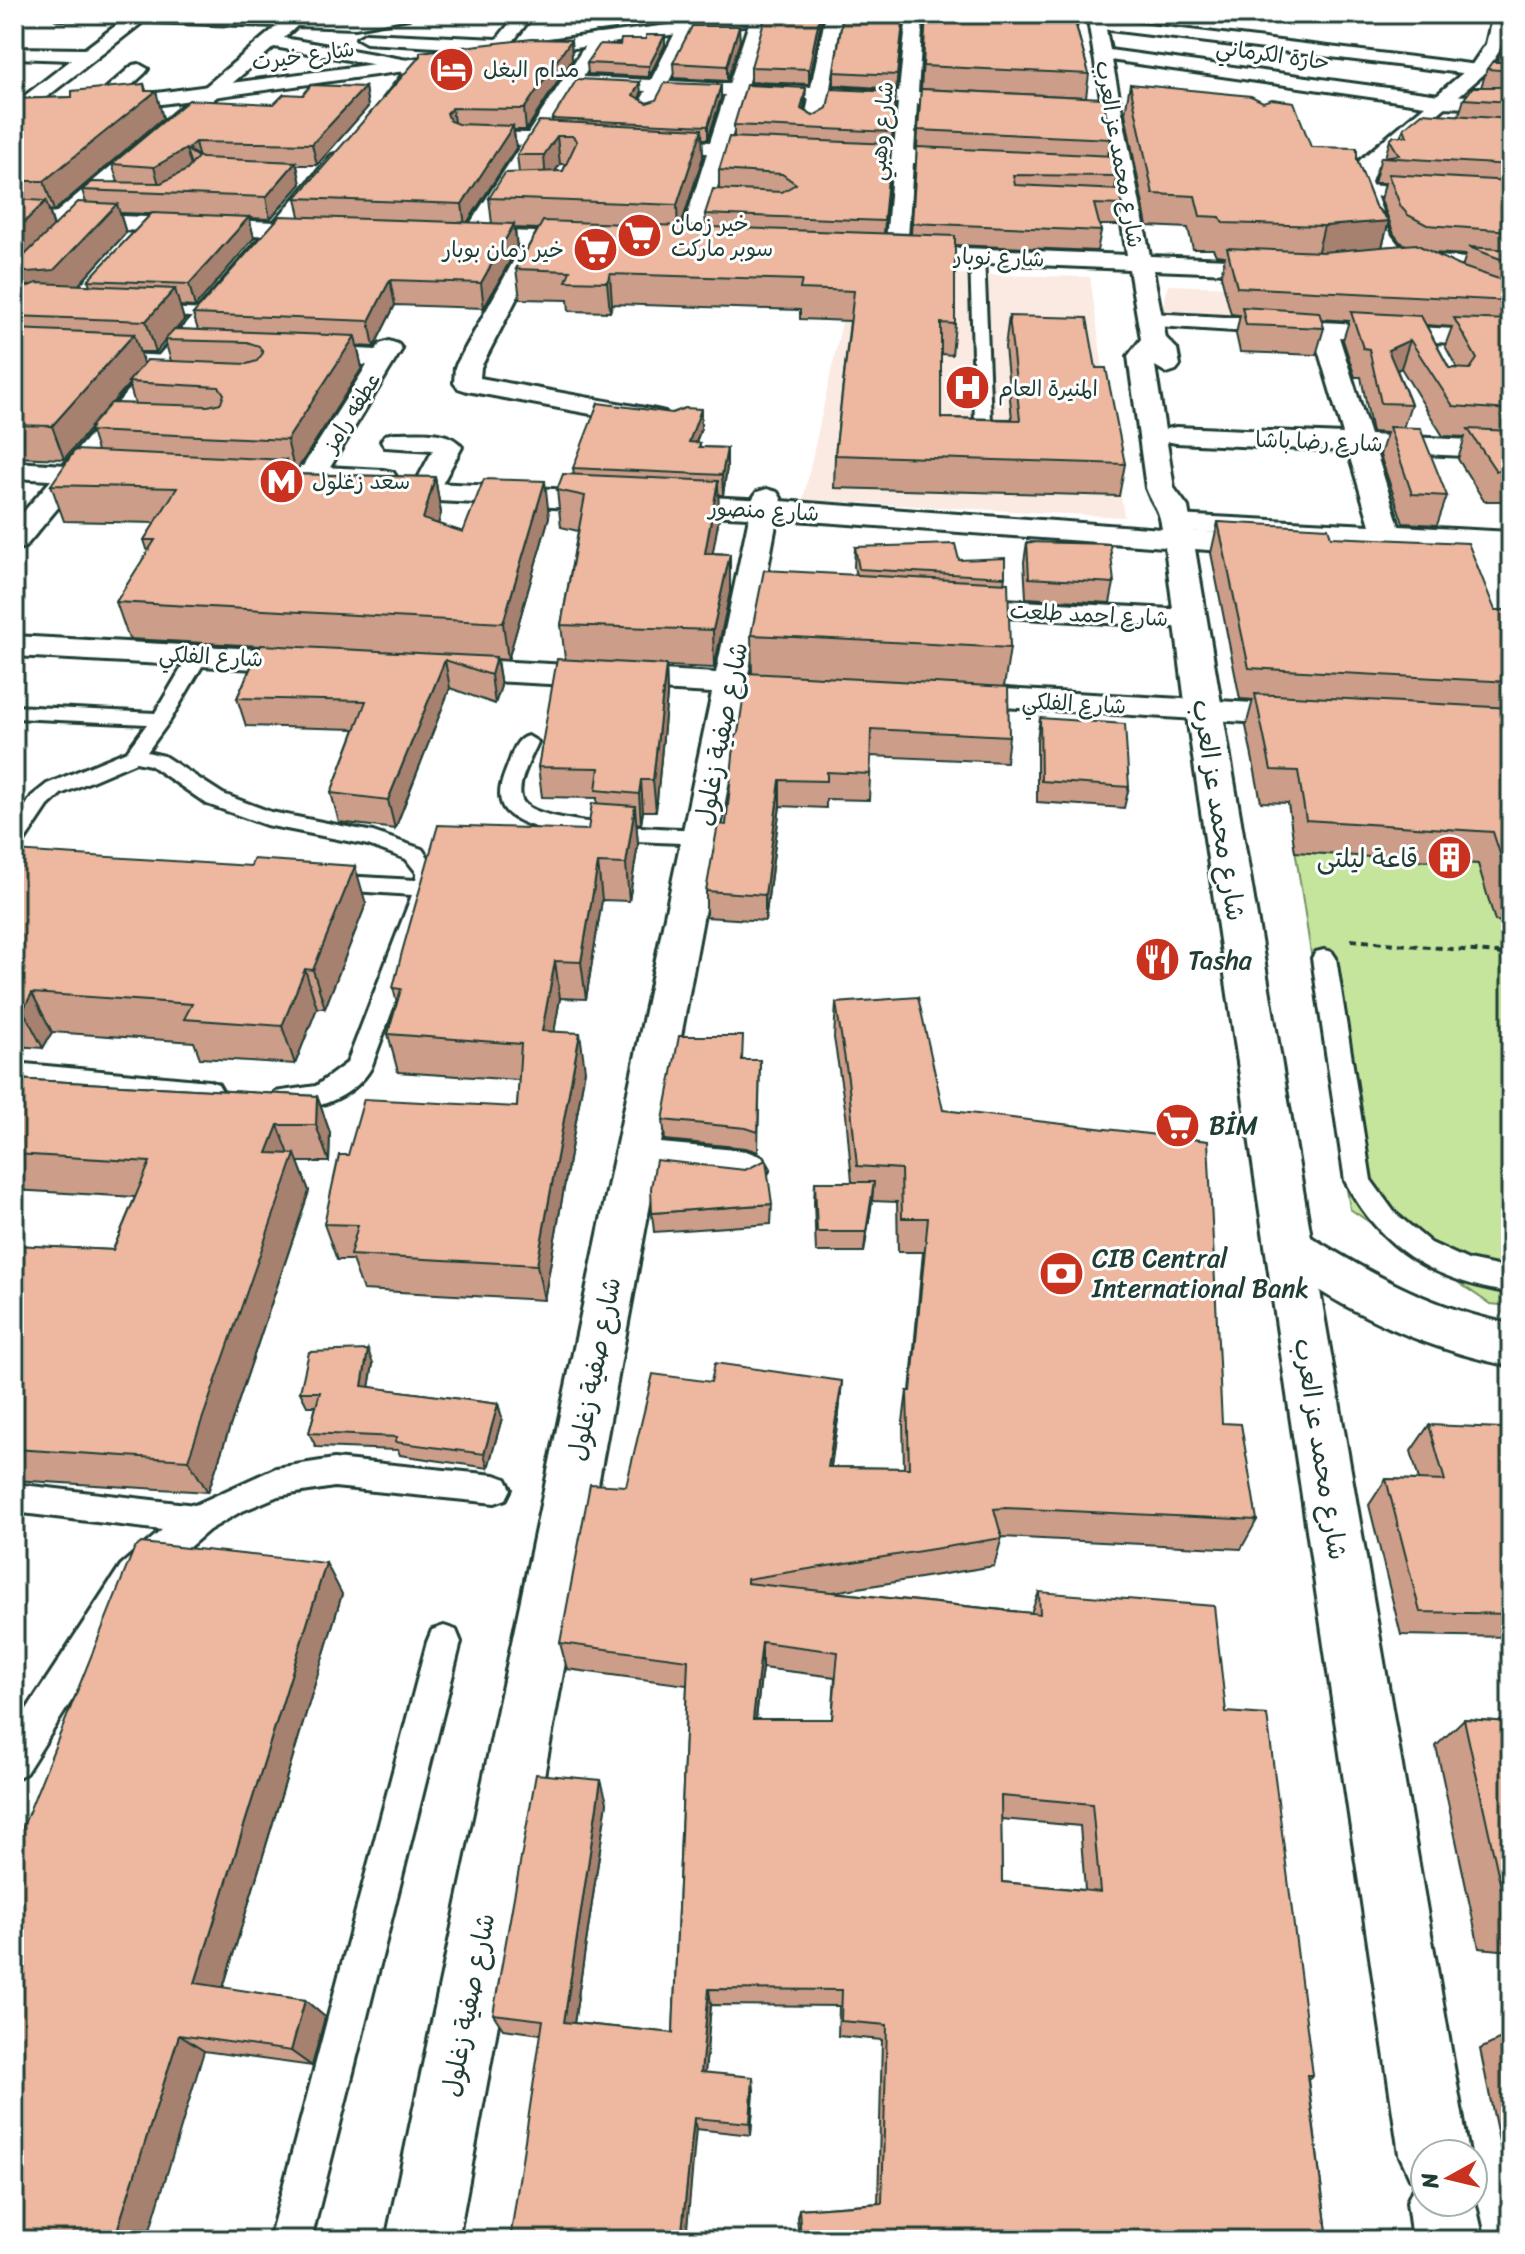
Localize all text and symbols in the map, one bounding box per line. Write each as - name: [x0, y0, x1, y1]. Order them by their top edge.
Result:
- street label: حارة الكرماني: [1214, 27, 1332, 82]
- street label: شارع خيرت: [249, 29, 357, 82]
- hotel icon: مدام البغل: [428, 45, 476, 93]
- place label: مدام البغل: [483, 50, 579, 89]
- street label: شارع محمد عز العرب: [1084, 57, 1155, 251]
- street label: شارع وهبي: [858, 80, 905, 182]
- place label: خير زمان سوبر ماركت: [671, 204, 773, 268]
- supermarket icon: خير زمان سوبر ماركت: [616, 212, 664, 260]
- supermarket icon: خير زمان بوبار: [571, 225, 619, 273]
- place label: خير زمان بوبار: [441, 230, 564, 269]
- street label: شارع نوبار: [952, 236, 1045, 279]
- street label: عطفه رامز: [310, 364, 392, 462]
- hospital icon: المنيرة العام: [943, 364, 991, 412]
- place label: المنيرة العام: [998, 369, 1098, 408]
- street label: شارع رضا باشا: [1255, 420, 1383, 463]
- metro station icon: سعد زغلول: [257, 457, 305, 505]
- place label: سعد زغلول: [312, 462, 410, 501]
- street label: شارع منصور: [706, 488, 820, 533]
- street label: شارع احمد طلعت: [1009, 591, 1169, 638]
- street label: شارع الفلكي: [158, 634, 264, 679]
- street label: شارع صفية زغلول: [681, 638, 761, 830]
- street label: شارع الفلكي: [1021, 681, 1127, 726]
- street label: شارع محمد عز العرب: [1179, 696, 1259, 924]
- building icon: قاعة ليلتى: [1425, 834, 1473, 882]
- place label: قاعة ليلتى: [1316, 835, 1418, 881]
- restaurant icon: Tasha: [1133, 936, 1181, 984]
- place label: Tasha: [1188, 937, 1253, 983]
- supermarket icon: BİM: [1154, 1101, 1202, 1149]
- place label: BİM: [1209, 1102, 1258, 1148]
- place label: CIB Central International Bank: [1091, 1235, 1309, 1311]
- bank icon: CIB Central International Bank: [1037, 1249, 1085, 1297]
- street label: شارع صفية زغلول: [554, 1273, 634, 1465]
- street label: شارع محمد عز العرب: [1281, 1335, 1361, 1563]
- street label: شارع صفية زغلول: [428, 1909, 508, 2101]
- north arrow: [1409, 2138, 1489, 2218]
- text: N: [1409, 2170, 1450, 2192]

